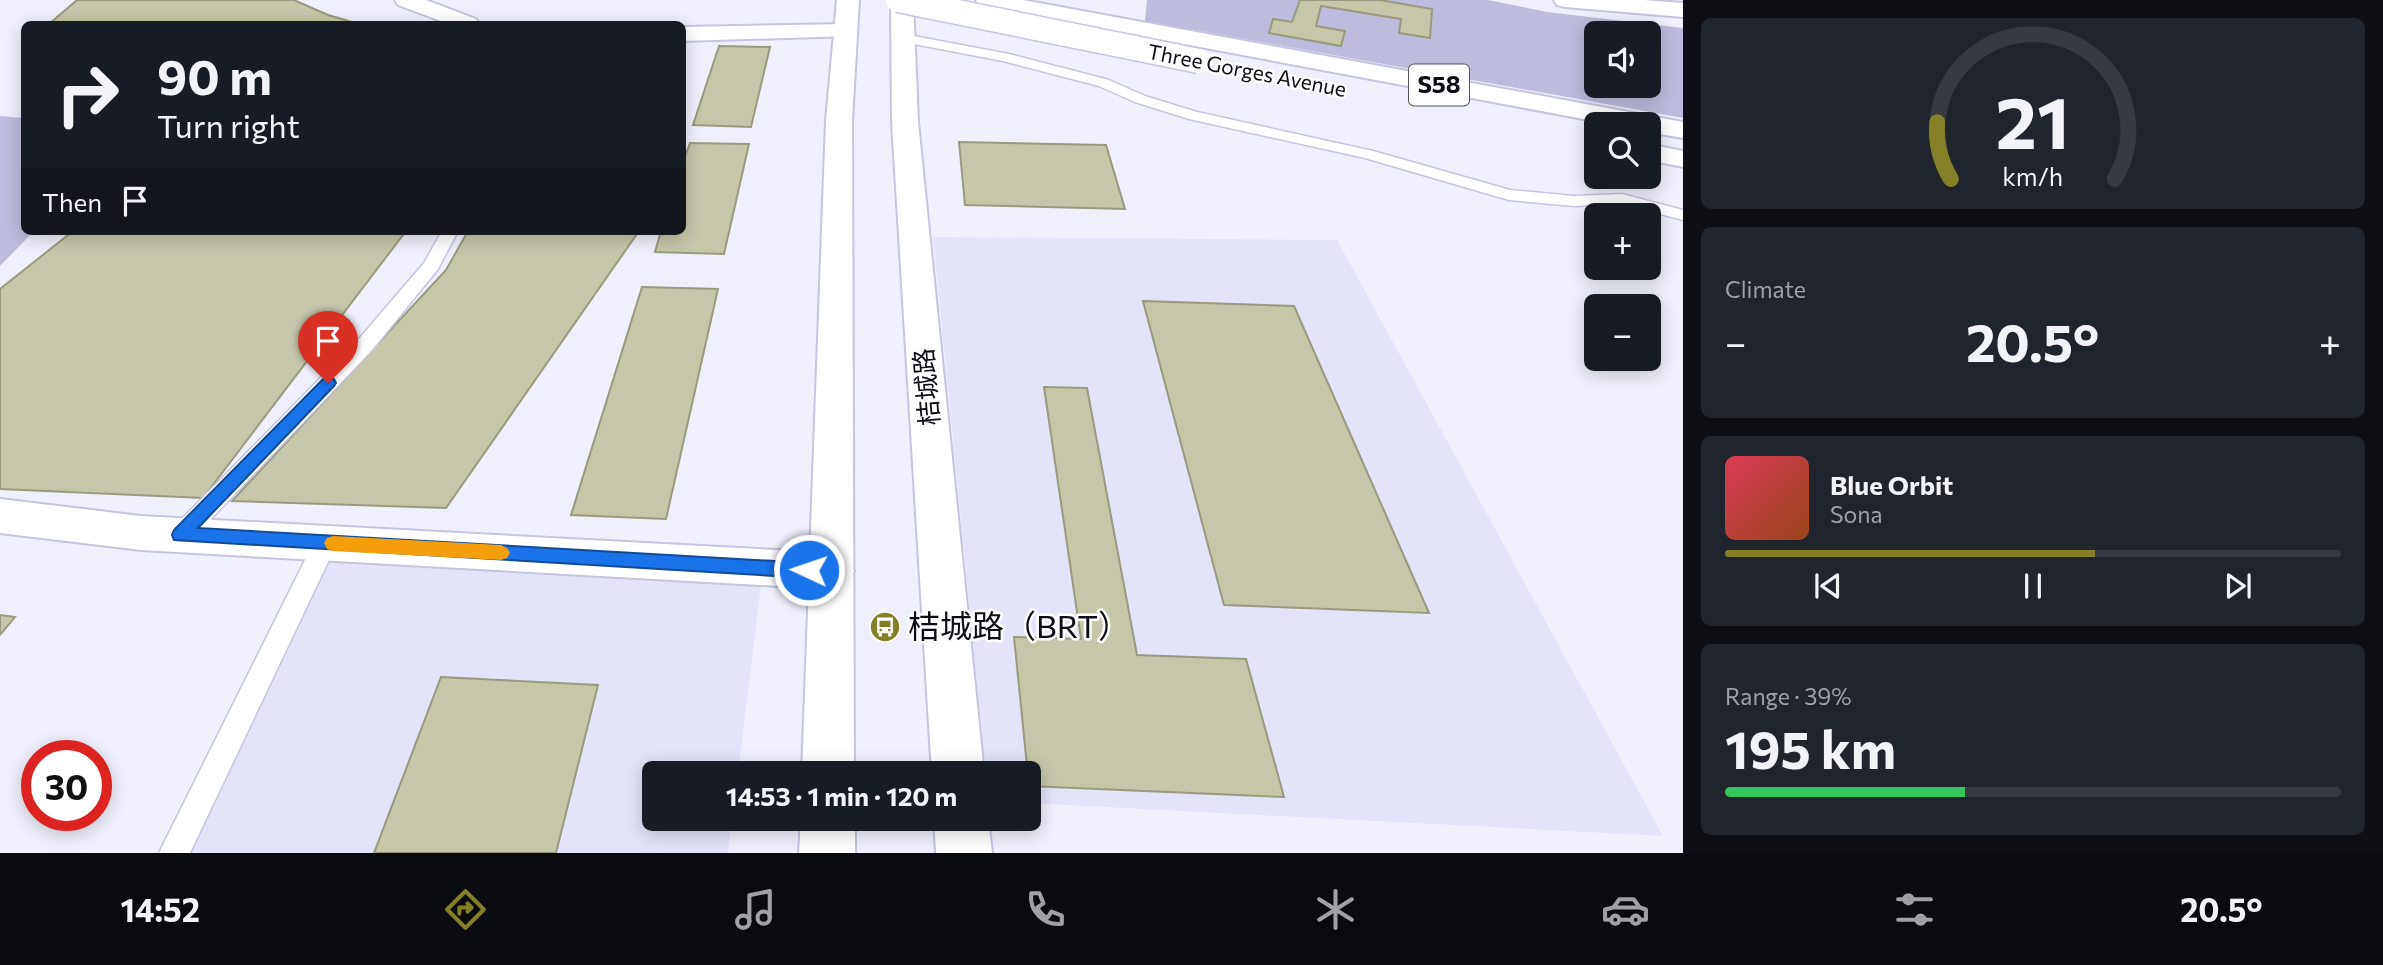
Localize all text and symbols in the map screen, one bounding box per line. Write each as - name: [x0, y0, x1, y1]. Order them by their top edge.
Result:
- map controls: [1584, 21, 1661, 371]
- button: sound: [1584, 21, 1661, 98]
- street label: Three Gorges Avenue: [1146, 38, 1349, 101]
- text: 90 m: [157, 45, 272, 105]
- icon: right: [42, 49, 133, 140]
- road number: S58: [1409, 64, 1469, 106]
- text: 21: [1996, 76, 2070, 165]
- text: Turn right: [157, 105, 300, 145]
- button: search: [1584, 112, 1661, 189]
- text: km/h: [2003, 161, 2063, 191]
- icon: arrive: [116, 182, 154, 220]
- text: Then: [42, 186, 102, 217]
- button: +: [1584, 203, 1661, 280]
- text: Climate: [1725, 275, 1806, 303]
- button: −: [1584, 294, 1661, 371]
- text: 20.5°: [1966, 309, 2099, 373]
- pin: [298, 311, 358, 383]
- text: −: [1725, 318, 1747, 365]
- text: +: [2319, 318, 2341, 365]
- icon: arrive: [309, 322, 347, 360]
- street label: 桔城路: [907, 347, 944, 427]
- text: Blue Orbit: [1830, 469, 1953, 500]
- text: Sona: [1830, 500, 1882, 528]
- position arrow: [772, 533, 846, 607]
- icon: previous: [1809, 567, 1847, 605]
- icon: pause: [2014, 567, 2052, 605]
- icon: next: [2219, 567, 2257, 605]
- place label: 桔城路（BRT）: [908, 605, 1130, 645]
- bus stop icon: 桔城路（BRT）: [868, 610, 902, 644]
- text: Range · 39%: [1725, 682, 1852, 710]
- text: 195 km: [1725, 716, 1896, 780]
- speed limit sign: 30: [21, 740, 112, 831]
- text: 14:53 · 1 min · 120 m: [726, 780, 957, 811]
- icon: directions: [441, 885, 490, 934]
- icon: music: [731, 885, 780, 934]
- icon: phone: [1021, 885, 1070, 934]
- icon: climate: [1311, 885, 1360, 934]
- icon: car: [1601, 885, 1650, 934]
- icon: filters: [1890, 885, 1939, 934]
- text: 14:52: [120, 889, 200, 929]
- text: 20.5°: [2180, 889, 2263, 929]

